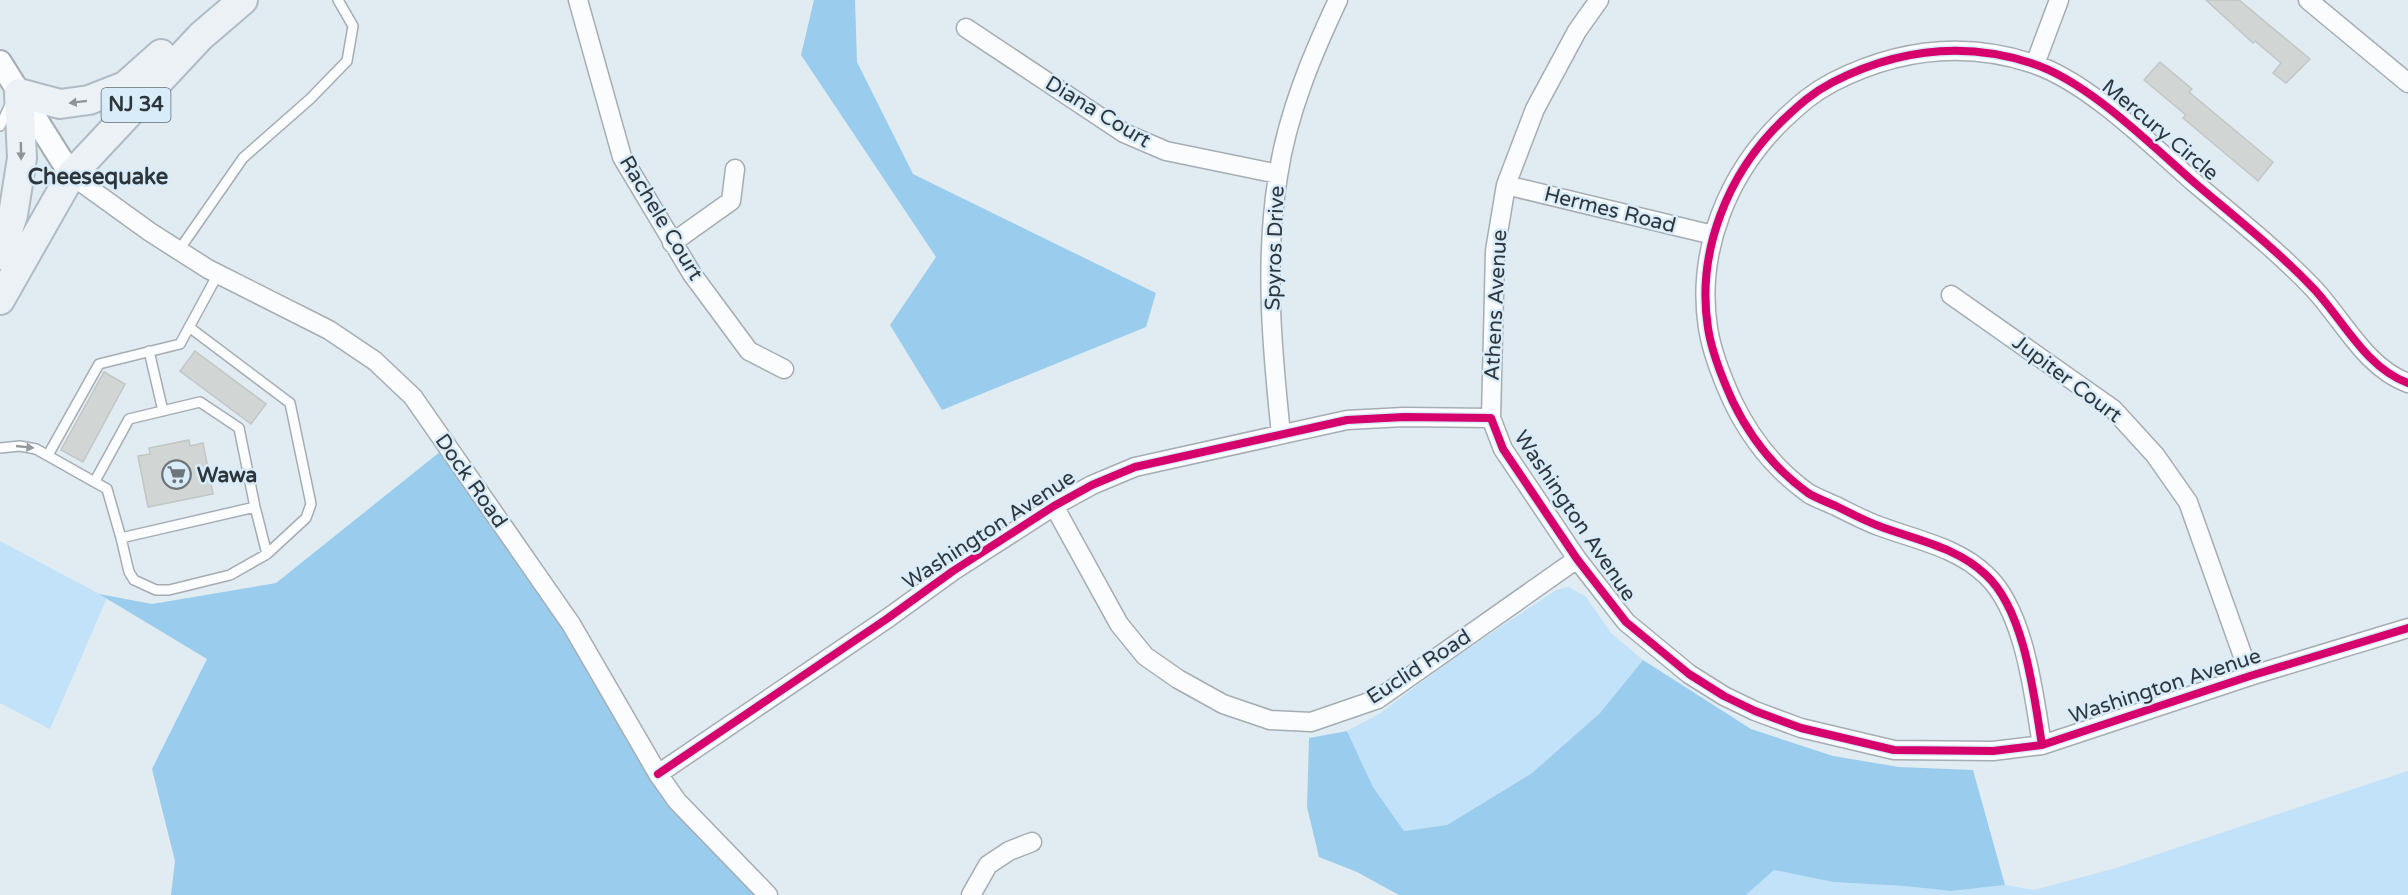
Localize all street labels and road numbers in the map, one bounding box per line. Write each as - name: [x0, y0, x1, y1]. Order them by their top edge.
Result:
- street label: Diana Court: [1041, 71, 1155, 153]
- street label: Mercury Circle: [2097, 74, 2223, 186]
- road number: NJ 34: [102, 88, 170, 122]
- street label: Rachele Court: [614, 151, 708, 285]
- street label: Hermes Road: [1541, 182, 1679, 238]
- street label: Spyros Drive: [1260, 185, 1290, 311]
- street label: Athens Avenue: [1480, 229, 1512, 381]
- street label: Jupiter Court: [2007, 330, 2127, 428]
- street label: Washington Avenue: [1509, 426, 1641, 606]
- street label: Dock Road: [429, 429, 513, 533]
- street label: Washington Avenue: [898, 465, 1080, 595]
- street label: Euclid Road: [1362, 624, 1476, 710]
- street label: Washington Avenue: [2066, 643, 2264, 729]

